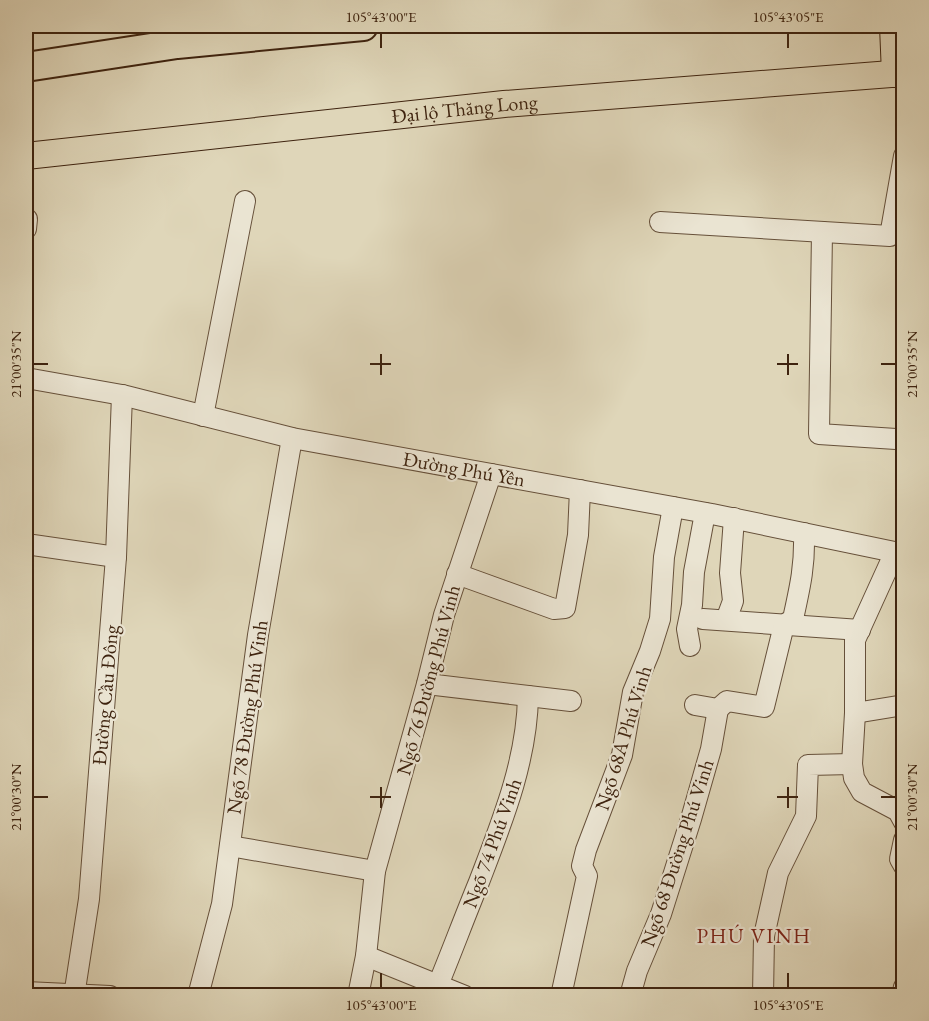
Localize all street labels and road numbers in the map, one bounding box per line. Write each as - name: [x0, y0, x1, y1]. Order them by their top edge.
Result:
- street label: Đại lộ Thăng Long: [390, 88, 539, 129]
- street label: Đường Phú Yên: [401, 445, 527, 493]
- street label: Ngõ 76 Đường Phú Vinh: [390, 582, 466, 778]
- street label: Ngõ 78 Đường Phú Vinh: [220, 618, 274, 816]
- street label: Đường Cầu Đông: [86, 624, 124, 766]
- street label: Ngõ 68A Phú Vinh: [589, 662, 657, 814]
- street label: Ngõ 68 Đường Phú Vinh: [634, 756, 720, 950]
- street label: Ngõ 74 Phú Vinh: [456, 775, 528, 911]

